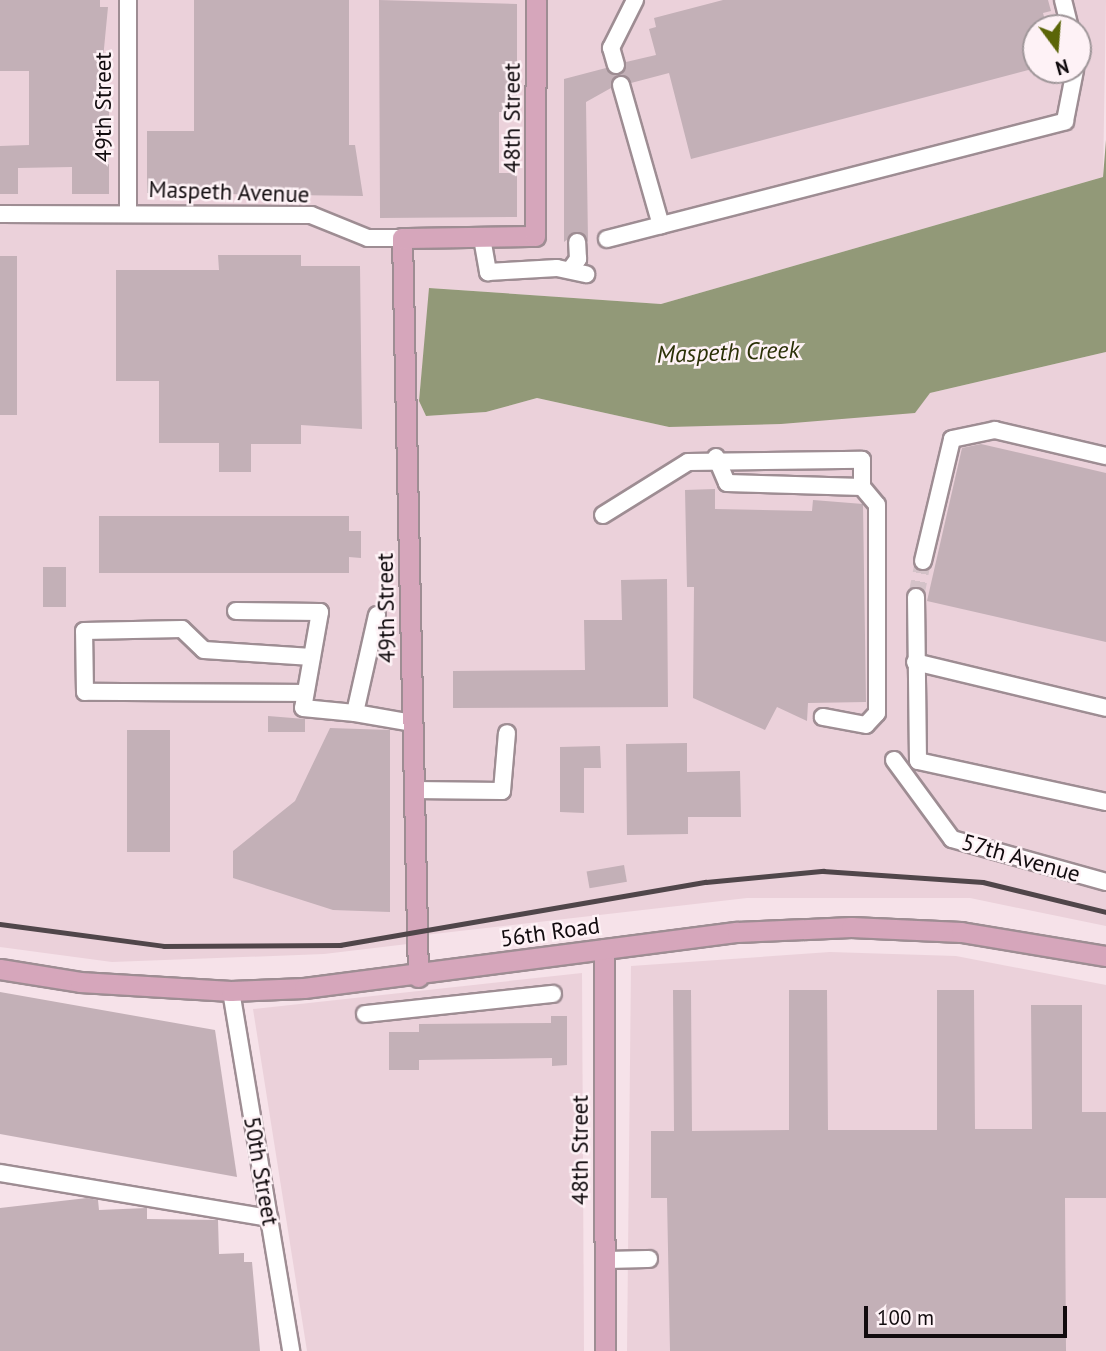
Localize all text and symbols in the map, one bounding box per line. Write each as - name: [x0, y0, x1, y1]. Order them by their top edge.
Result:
- north arrow: [1022, 14, 1092, 84]
- street label: 49th Street: [89, 52, 117, 162]
- text: N: [1053, 54, 1072, 81]
- street label: 48th Street: [498, 63, 526, 173]
- street label: Maspeth Avenue: [148, 175, 310, 209]
- water label: Maspeth Creek: [656, 335, 800, 369]
- street label: 49th Street: [371, 553, 401, 663]
- street label: 57th Avenue: [958, 828, 1084, 888]
- street label: 56th Road: [498, 911, 602, 953]
- street label: 48th Street: [566, 1095, 594, 1205]
- street label: 50th Street: [238, 1114, 284, 1228]
- scale bar: [868, 1292, 1071, 1336]
- text: 100 m: [877, 1304, 934, 1331]

